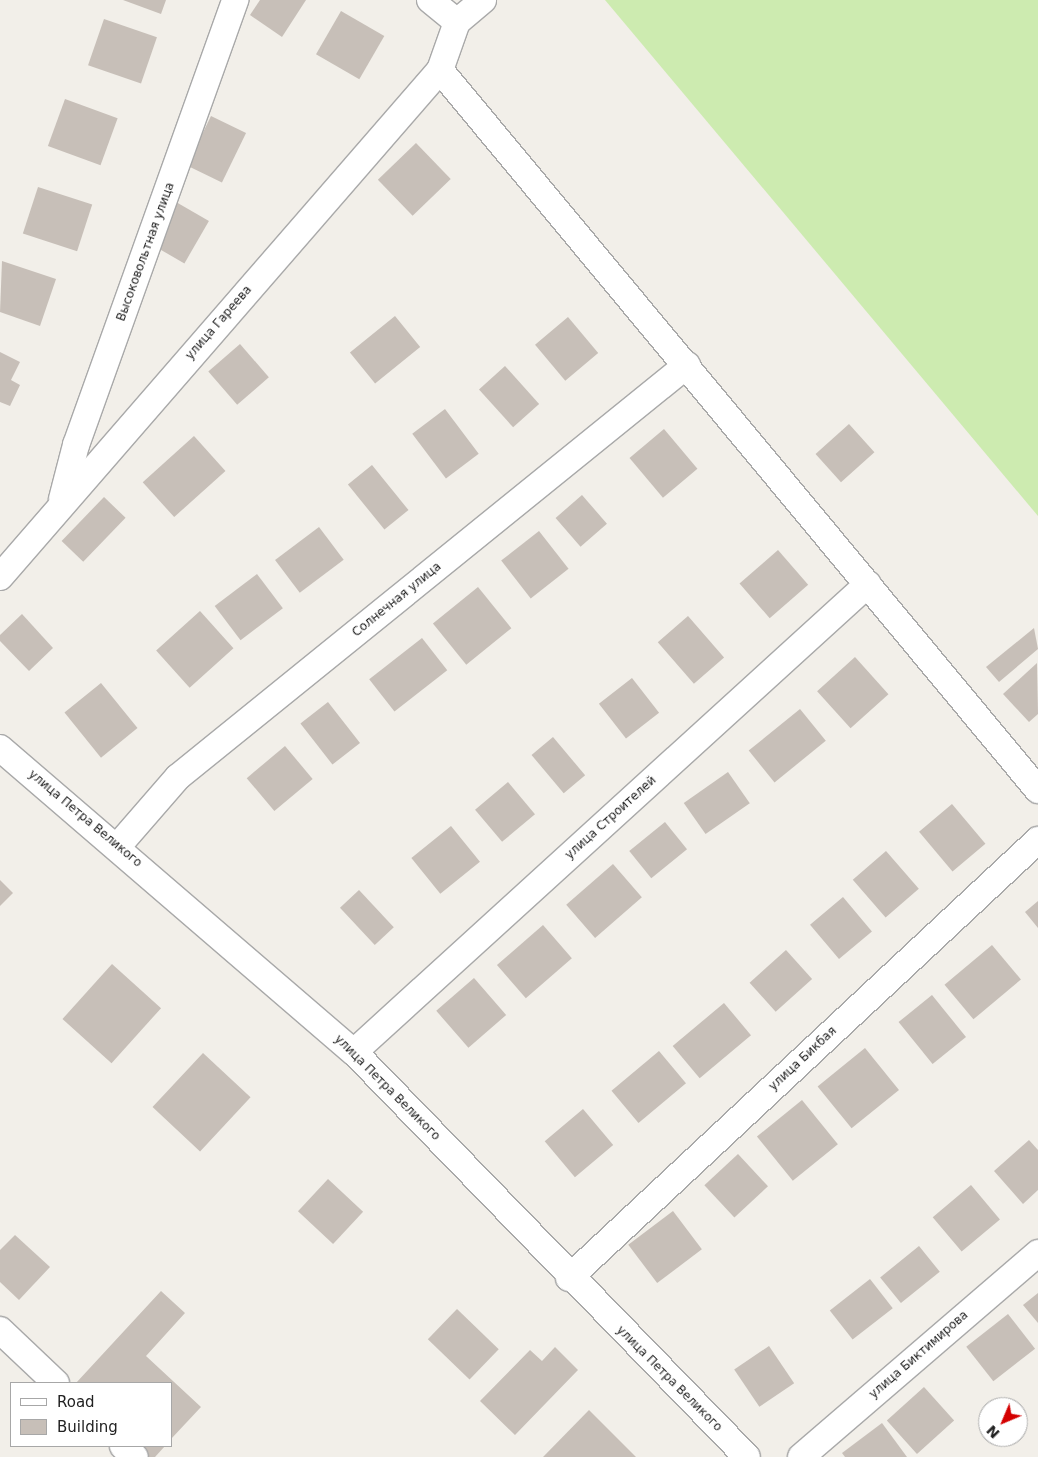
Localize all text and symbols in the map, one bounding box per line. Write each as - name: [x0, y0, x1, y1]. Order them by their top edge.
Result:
- street label: Высоковольтная улица: [114, 181, 178, 323]
- street label: улица Гареева: [183, 283, 255, 363]
- street label: Солнечная улица: [350, 560, 444, 640]
- street label: улица Петра Великого: [25, 767, 145, 871]
- street label: улица Строителей: [563, 773, 659, 863]
- street label: улица Бикбая: [766, 1024, 840, 1094]
- street label: улица Петра Великого: [331, 1032, 443, 1144]
- street label: улица Биктимирова: [867, 1308, 971, 1402]
- street label: улица Петра Великого: [613, 1323, 725, 1435]
- legend: [10, 1382, 172, 1447]
- text: Road: [57, 1393, 95, 1411]
- north arrow: [978, 1397, 1028, 1447]
- text: Building: [57, 1418, 118, 1436]
- text: N: [983, 1422, 1003, 1442]

